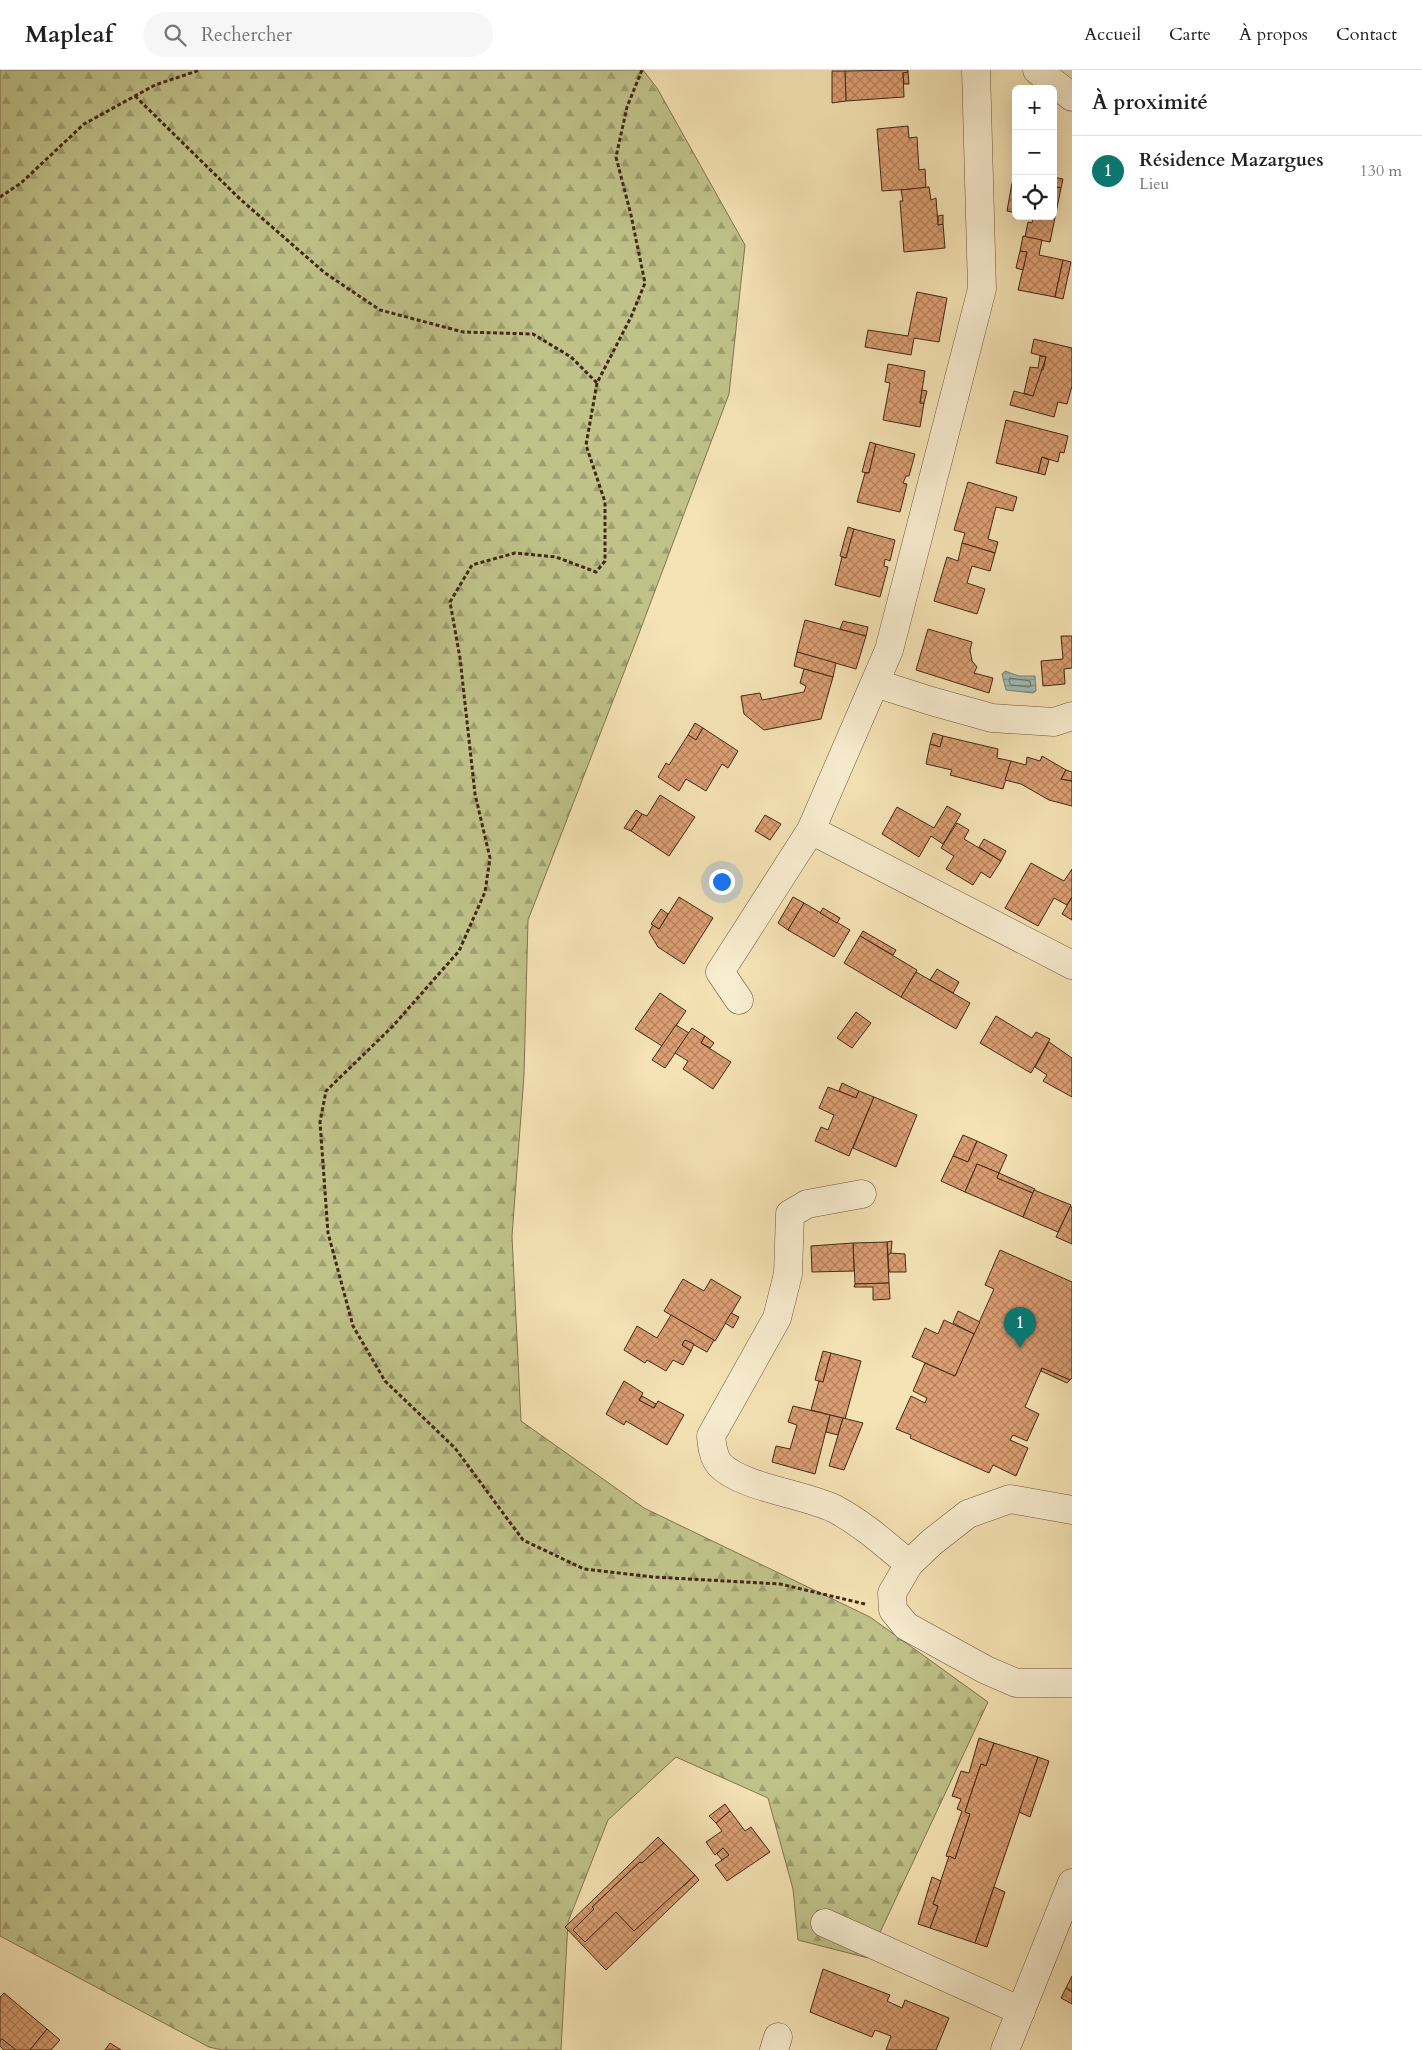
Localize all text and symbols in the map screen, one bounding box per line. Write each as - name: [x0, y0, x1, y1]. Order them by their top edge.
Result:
- search box: [143, 12, 493, 57]
- text: Mapleaf: [25, 18, 113, 51]
- icon: search: [161, 21, 189, 49]
- text: Rechercher: [201, 22, 292, 48]
- text: Accueil: [1084, 22, 1141, 47]
- text: Carte: [1169, 22, 1211, 47]
- text: À propos: [1239, 22, 1308, 47]
- text: Contact: [1336, 22, 1397, 47]
- map controls: [1012, 85, 1057, 220]
- button: +: [1012, 85, 1057, 130]
- text: À proximité: [1092, 88, 1208, 117]
- button: −: [1012, 130, 1057, 175]
- text: Résidence Mazargues: [1139, 147, 1324, 173]
- text: 1: [1104, 160, 1112, 182]
- text: 130 m: [1360, 160, 1402, 182]
- text: Lieu: [1139, 173, 1169, 195]
- button: locate: [1012, 175, 1057, 220]
- your location: [709, 869, 735, 895]
- pin: 1: [1004, 1307, 1036, 1348]

